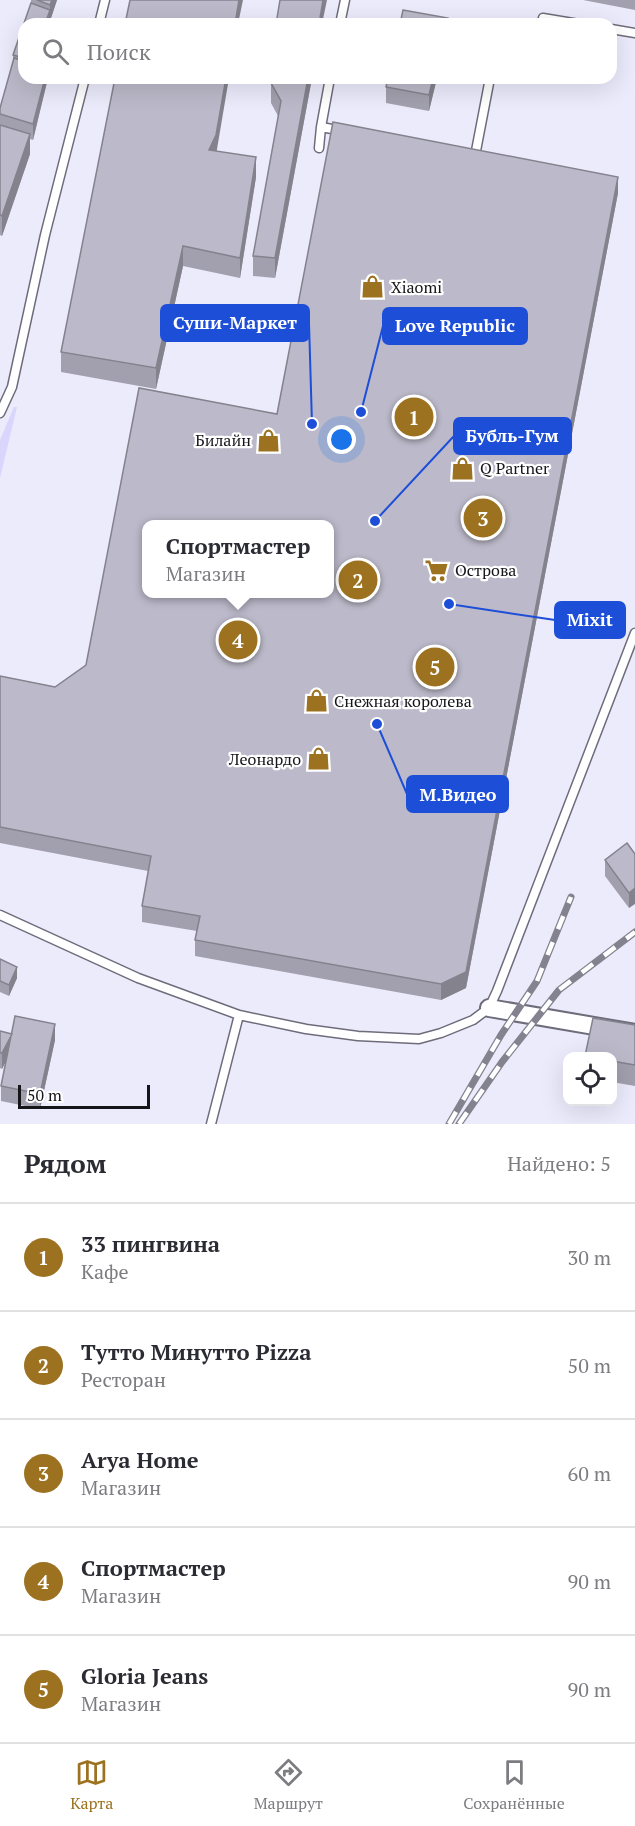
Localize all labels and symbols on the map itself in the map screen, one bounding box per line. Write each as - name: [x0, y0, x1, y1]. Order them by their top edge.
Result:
- shop icon: Xiaomi: [360, 274, 386, 300]
- place label: Xiaomi: [391, 276, 442, 298]
- callout: Суши-Маркет: [161, 305, 309, 341]
- callout: Love Republic: [383, 308, 527, 344]
- text: Суши-Маркет: [173, 310, 297, 334]
- text: Love Republic: [395, 313, 515, 337]
- pin: 1: [394, 394, 434, 440]
- callout: Бубль-Гум: [454, 418, 571, 454]
- text: Бубль-Гум: [465, 423, 559, 447]
- your location: [327, 425, 356, 454]
- shop icon: Билайн: [256, 427, 282, 453]
- place label: Билайн: [195, 429, 251, 451]
- shop icon: Q Partner: [449, 455, 475, 481]
- place label: Q Partner: [480, 457, 550, 479]
- pin: 3: [464, 496, 502, 540]
- supermarket icon: Острова: [424, 557, 450, 583]
- pin: 2: [338, 558, 378, 602]
- place label: Острова: [455, 559, 516, 581]
- callout: Mixit: [555, 602, 625, 638]
- text: Mixit: [567, 607, 613, 631]
- pin: 4: [218, 618, 258, 662]
- pin: 5: [416, 644, 454, 690]
- shop icon: Снежная королева: [303, 688, 329, 714]
- place label: Снежная королева: [334, 690, 472, 712]
- shop icon: Леонардо: [306, 746, 332, 772]
- place label: Леонардо: [228, 748, 301, 770]
- callout: М.Видео: [407, 776, 508, 812]
- text: М.Видео: [419, 782, 497, 806]
- scale bar: [18, 1082, 150, 1110]

